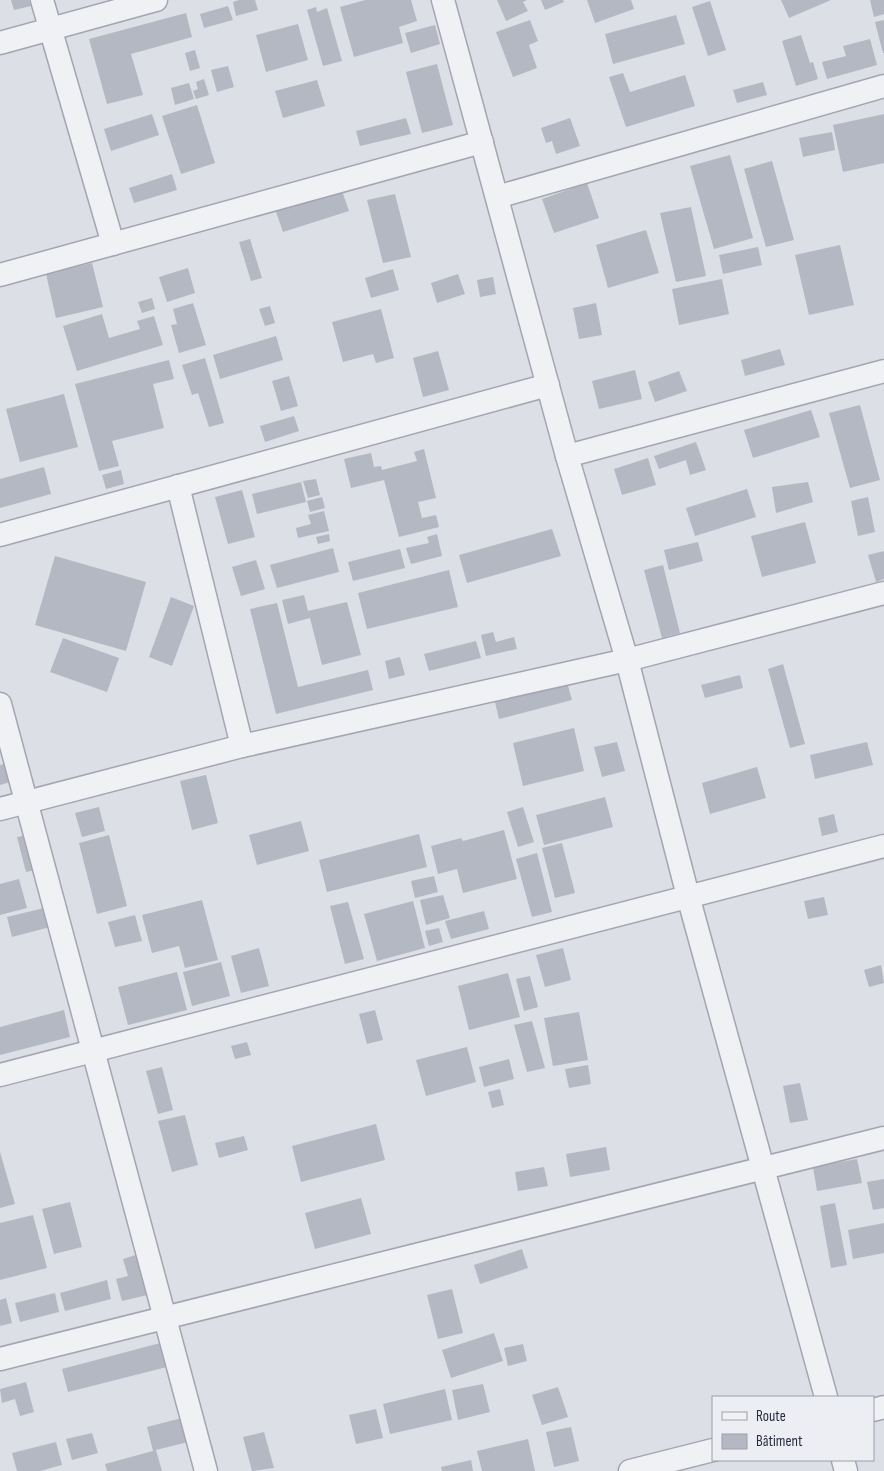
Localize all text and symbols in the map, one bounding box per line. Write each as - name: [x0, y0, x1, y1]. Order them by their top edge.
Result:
- legend: [712, 1396, 874, 1461]
- text: Route: [756, 1407, 786, 1426]
- text: Bâtiment: [756, 1432, 803, 1451]

